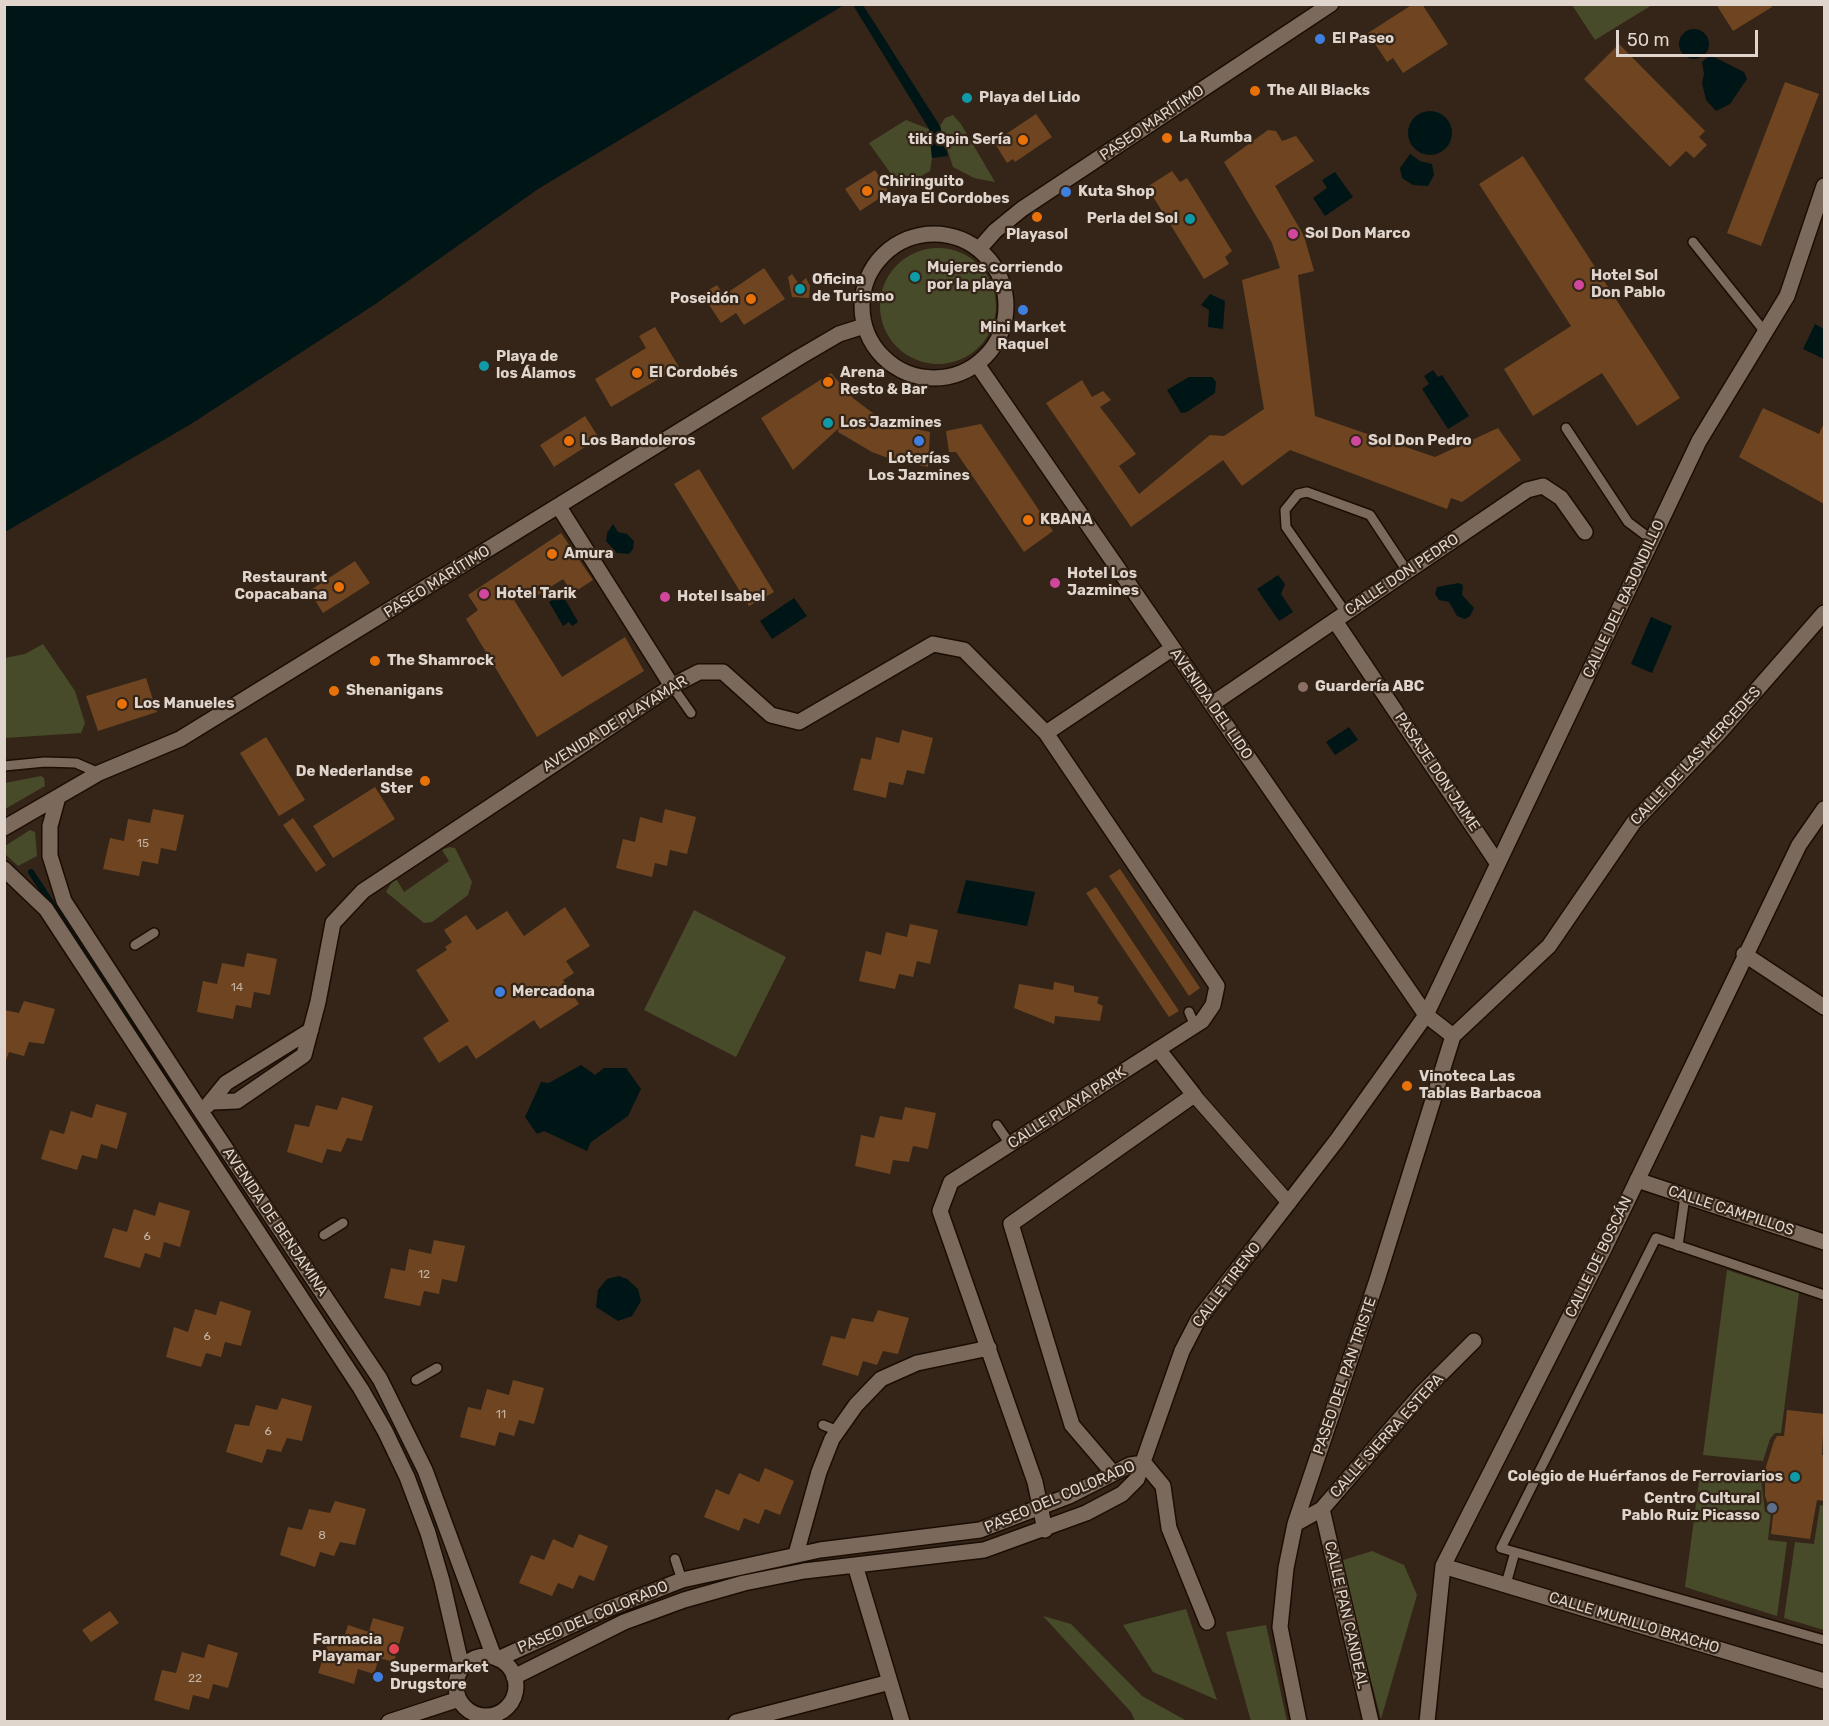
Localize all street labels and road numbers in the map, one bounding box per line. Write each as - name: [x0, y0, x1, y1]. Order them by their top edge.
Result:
- street label: PASEO MARÍTIMO: [1096, 81, 1208, 165]
- street label: CALLE DEL BAJONDILLO: [1579, 517, 1669, 681]
- street label: CALLE DON PEDRO: [1342, 530, 1462, 620]
- street label: PASEO MARÍTIMO: [381, 542, 493, 622]
- street label: AVENIDA DEL LIDO: [1166, 645, 1256, 763]
- street label: AVENIDA DE PLAYAMAR: [539, 672, 691, 776]
- street label: CALLE DE LAS MERCEDES: [1627, 683, 1765, 829]
- street label: PASAJE DON JAIME: [1391, 709, 1483, 835]
- street label: CALLE PLAYA PARK: [1005, 1063, 1129, 1153]
- street label: AVENIDA DE BENJAMINA: [219, 1144, 331, 1300]
- street label: CALLE CAMPILLOS: [1666, 1182, 1796, 1240]
- street label: CALLE DE BOSCÁN: [1562, 1193, 1636, 1321]
- street label: CALLE TIRENO: [1189, 1239, 1265, 1331]
- street label: PASEO DEL PAN TRISTE: [1310, 1295, 1380, 1457]
- street label: CALLE SIERRA ESTEPA: [1327, 1370, 1447, 1502]
- street label: PASEO DEL COLORADO: [982, 1457, 1138, 1537]
- street label: CALLE PAN CANDEAL: [1320, 1539, 1372, 1691]
- street label: PASEO DEL COLORADO: [515, 1577, 671, 1657]
- street label: CALLE MURILLO BRACHO: [1547, 1589, 1721, 1657]

